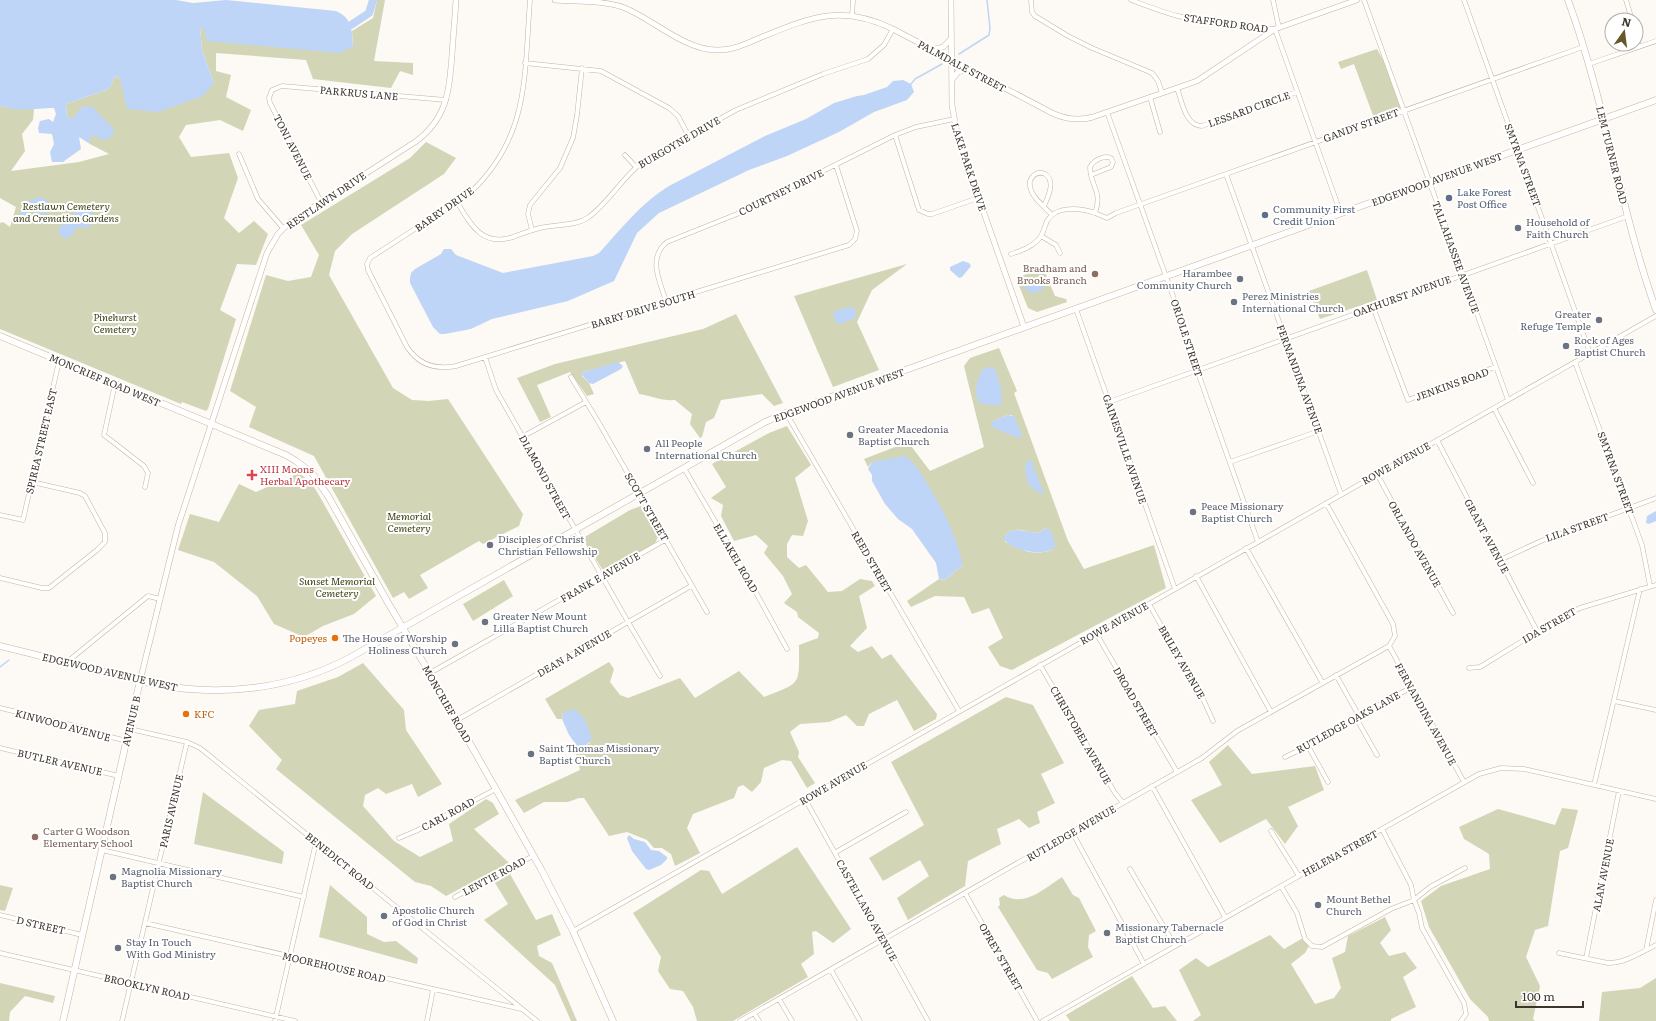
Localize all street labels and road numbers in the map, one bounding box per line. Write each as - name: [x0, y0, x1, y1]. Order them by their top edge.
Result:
- street label: STAFFORD ROAD: [1183, 9, 1270, 36]
- street label: PALMDALE STREET: [915, 36, 1009, 95]
- street label: PARKRUS LANE: [319, 82, 399, 103]
- street label: LESSARD CIRCLE: [1206, 87, 1292, 130]
- street label: GANDY STREET: [1321, 104, 1401, 145]
- street label: LEM TURNER ROAD: [1593, 104, 1632, 206]
- street label: TONI AVENUE: [270, 111, 317, 182]
- street label: BURGOYNE DRIVE: [635, 112, 723, 171]
- street label: LAKE PARK DRIVE: [948, 121, 991, 213]
- street label: SMYRNA STREET: [1501, 121, 1546, 209]
- street label: EDGEWOOD AVENUE WEST: [1369, 148, 1505, 209]
- street label: COURTNEY DRIVE: [736, 164, 826, 219]
- street label: RESTLAWN DRIVE: [283, 167, 369, 232]
- street label: BARRY DRIVE: [411, 183, 476, 235]
- street label: TALLAHASSEE AVENUE: [1429, 198, 1484, 315]
- street label: OAKHURST AVENUE: [1351, 271, 1453, 320]
- street label: BARRY DRIVE SOUTH: [589, 285, 697, 332]
- street label: ORIOLE STREET: [1168, 297, 1207, 379]
- street label: FERNANDINA AVENUE: [1274, 322, 1327, 435]
- street label: MONCRIEF ROAD WEST: [47, 349, 163, 410]
- street label: JENKINS ROAD: [1413, 363, 1491, 404]
- street label: EDGEWOOD AVENUE WEST: [771, 364, 907, 425]
- street label: SPIREA STREET EAST: [21, 387, 60, 495]
- street label: GAINESVILLE AVENUE: [1100, 392, 1151, 506]
- street label: SMYRNA STREET: [1594, 429, 1639, 517]
- street label: DIAMOND STREET: [516, 432, 575, 522]
- street label: ROWE AVENUE: [1359, 437, 1433, 488]
- street label: SCOTT STREET: [622, 470, 673, 544]
- street label: GRANT AVENUE: [1461, 496, 1513, 576]
- street label: ORLANDO AVENUE: [1385, 498, 1446, 590]
- street label: LILA STREET: [1543, 508, 1611, 545]
- street label: ELLAKEL ROAD: [711, 520, 763, 595]
- street label: REED STREET: [848, 528, 896, 596]
- street label: FRANK E AVENUE: [557, 548, 642, 606]
- street label: ROWE AVENUE: [1077, 597, 1151, 648]
- street label: IDA STREET: [1519, 603, 1579, 646]
- street label: BRILEY AVENUE: [1155, 622, 1210, 701]
- street label: DEAN A AVENUE: [534, 625, 614, 680]
- street label: EDGEWOOD AVENUE WEST: [41, 649, 179, 694]
- street label: FERNANDINA AVENUE: [1392, 660, 1461, 768]
- street label: MONCRIEF ROAD: [419, 662, 476, 746]
- street label: DROAD STREET: [1110, 664, 1163, 740]
- street label: CHRISTOBEL AVENUE: [1047, 683, 1116, 787]
- street label: RUTLEDGE OAKS LANE: [1293, 687, 1402, 756]
- street label: AVENUE B: [117, 694, 144, 748]
- street label: KINWOOD AVENUE: [14, 705, 113, 744]
- street label: BUTLER AVENUE: [16, 744, 104, 779]
- street label: ROWE AVENUE: [796, 757, 870, 808]
- street label: PARIS AVENUE: [155, 773, 186, 849]
- street label: CARL ROAD: [418, 793, 478, 834]
- street label: RUTLEDGE AVENUE: [1023, 801, 1118, 864]
- street label: HELENA STREET: [1299, 825, 1381, 880]
- street label: BENEDICT ROAD: [303, 828, 378, 893]
- street label: ALAN AVENUE: [1588, 837, 1617, 913]
- street label: LENTIE ROAD: [459, 852, 528, 899]
- street label: CASTELLANO AVENUE: [833, 856, 902, 963]
- street label: D STREET: [15, 912, 67, 937]
- street label: OPREY STREET: [976, 920, 1027, 994]
- street label: MOOREHOUSE ROAD: [281, 947, 388, 986]
- street label: BROOKLYN ROAD: [103, 969, 192, 1004]

